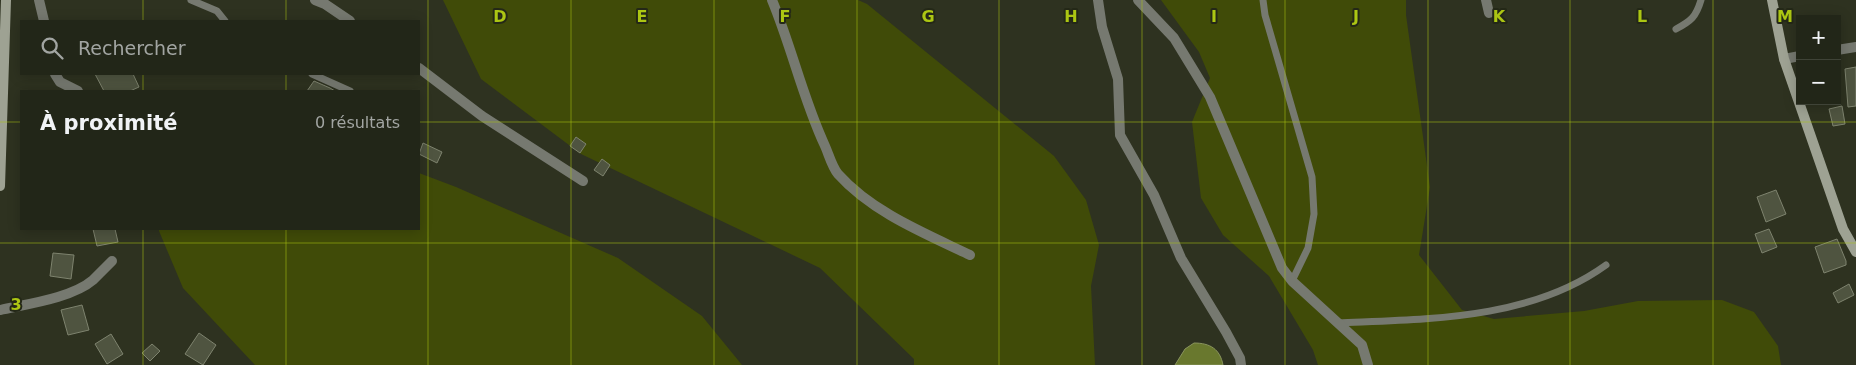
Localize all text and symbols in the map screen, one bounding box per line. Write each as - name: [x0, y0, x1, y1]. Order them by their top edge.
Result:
- text: D: [493, 7, 507, 26]
- text: E: [637, 7, 647, 26]
- text: F: [780, 7, 790, 26]
- text: G: [921, 7, 935, 26]
- text: H: [1064, 7, 1078, 26]
- text: I: [1211, 7, 1217, 26]
- text: J: [1352, 7, 1359, 26]
- text: K: [1493, 7, 1506, 26]
- text: L: [1637, 7, 1647, 26]
- text: M: [1777, 7, 1793, 26]
- map controls: [1796, 15, 1841, 105]
- button: +: [1796, 15, 1841, 60]
- search box: [20, 20, 420, 75]
- icon: search: [38, 34, 66, 62]
- text: Rechercher: [78, 37, 186, 59]
- button: −: [1796, 60, 1841, 105]
- text: À proximité: [40, 111, 177, 135]
- text: 0 résultats: [315, 113, 400, 132]
- text: 3: [10, 295, 22, 314]

